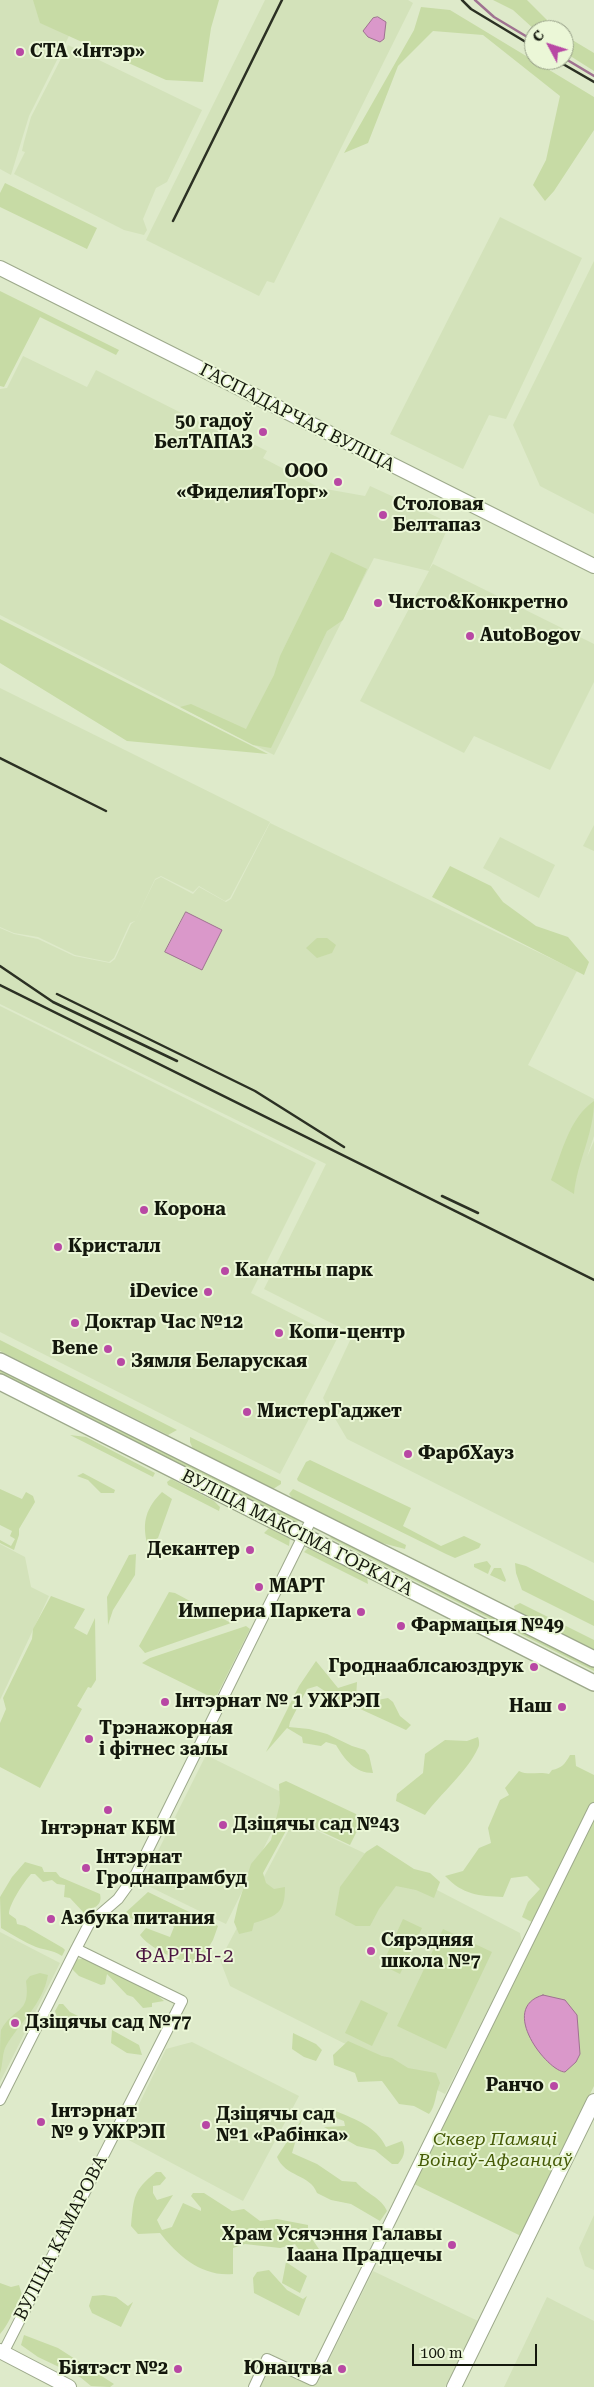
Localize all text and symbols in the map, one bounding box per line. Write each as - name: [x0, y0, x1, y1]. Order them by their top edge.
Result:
- north arrow: [524, 20, 574, 70]
- text: С: [529, 27, 548, 45]
- place label: СТА «Інтэр»: [30, 41, 145, 63]
- marker: СТА «Інтэр»: [14, 46, 26, 58]
- street label: ГАСПАДАРЧАЯ ВУЛІЦА: [196, 359, 398, 477]
- place label: 50 гадоў БелТАПАЗ: [154, 411, 253, 454]
- marker: 50 гадоў БелТАПАЗ: [257, 426, 269, 438]
- place label: ООО «ФиделияТорг»: [177, 461, 328, 504]
- marker: ООО «ФиделияТорг»: [332, 476, 344, 488]
- place label: Столовая Белтапаз: [393, 494, 484, 536]
- marker: Столовая Белтапаз: [377, 509, 389, 521]
- place label: Чисто&Конкретно: [388, 592, 568, 614]
- marker: Чисто&Конкретно: [372, 597, 384, 609]
- place label: AutoBogov: [480, 625, 581, 647]
- marker: AutoBogov: [464, 630, 476, 642]
- place label: Корона: [154, 1199, 226, 1221]
- marker: Корона: [138, 1204, 150, 1216]
- place label: Кристалл: [68, 1236, 161, 1258]
- marker: Кристалл: [52, 1241, 64, 1253]
- place label: Канатны парк: [235, 1260, 373, 1282]
- marker: Канатны парк: [219, 1265, 231, 1277]
- place label: iDevice: [130, 1281, 198, 1303]
- marker: iDevice: [202, 1286, 214, 1298]
- place label: Доктар Час №12: [85, 1312, 243, 1334]
- marker: Доктар Час №12: [69, 1317, 81, 1329]
- place label: Копи-центр: [289, 1322, 405, 1344]
- marker: Копи-центр: [273, 1327, 285, 1339]
- place label: Bene: [52, 1338, 98, 1360]
- marker: Bene: [102, 1343, 114, 1355]
- place label: Зямля Беларуская: [131, 1351, 307, 1373]
- marker: Зямля Беларуская: [115, 1356, 127, 1368]
- place label: МистерГаджет: [257, 1401, 402, 1423]
- marker: МистерГаджет: [241, 1406, 253, 1418]
- place label: ФарбХауз: [418, 1443, 514, 1465]
- marker: ФарбХауз: [402, 1448, 414, 1460]
- street label: ВУЛІЦА МАКСІМА ГОРКАГА: [178, 1465, 416, 1601]
- place label: Декантер: [147, 1539, 240, 1561]
- marker: Декантер: [244, 1544, 256, 1556]
- place label: МАРТ: [269, 1576, 325, 1598]
- marker: МАРТ: [253, 1581, 265, 1593]
- place label: Империа Паркета: [178, 1601, 351, 1623]
- marker: Империа Паркета: [355, 1606, 367, 1618]
- place label: Фармацыя №49: [411, 1615, 564, 1637]
- marker: Фармацыя №49: [395, 1620, 407, 1632]
- place label: Гроднааблсаюздрук: [328, 1656, 524, 1678]
- marker: Гроднааблсаюздрук: [528, 1661, 540, 1673]
- place label: Інтэрнат № 1 УЖРЭП: [175, 1691, 380, 1713]
- marker: Інтэрнат № 1 УЖРЭП: [159, 1696, 171, 1708]
- place label: Наш: [509, 1696, 552, 1718]
- marker: Наш: [556, 1701, 568, 1713]
- place label: Трэнажорная і фітнес залы: [99, 1718, 233, 1760]
- marker: Трэнажорная і фітнес залы: [83, 1733, 95, 1745]
- marker: Інтэрнат КБМ: [102, 1804, 114, 1816]
- place label: Дзіцячы сад №43: [233, 1814, 399, 1836]
- place label: Інтэрнат КБМ: [41, 1818, 175, 1840]
- marker: Дзіцячы сад №43: [217, 1819, 229, 1831]
- place label: Інтэрнат Гроднапрамбуд: [96, 1847, 247, 1890]
- marker: Інтэрнат Гроднапрамбуд: [80, 1862, 92, 1874]
- place label: Азбука питания: [61, 1908, 215, 1930]
- marker: Азбука питания: [45, 1913, 57, 1925]
- place label: Сярэдняя школа №7: [381, 1930, 481, 1972]
- district label: ФАРТЫ-2: [135, 1945, 235, 1967]
- marker: Сярэдняя школа №7: [365, 1945, 377, 1957]
- place label: Дзіцячы сад №77: [25, 2012, 191, 2034]
- marker: Дзіцячы сад №77: [9, 2017, 21, 2029]
- place label: Ранчо: [486, 2075, 544, 2097]
- marker: Ранчо: [548, 2080, 560, 2092]
- place label: Інтэрнат № 9 УЖРЭП: [51, 2101, 165, 2144]
- place label: Дзіцячы сад №1 «Рабінка»: [216, 2104, 348, 2146]
- marker: Інтэрнат № 9 УЖРЭП: [35, 2116, 47, 2128]
- marker: Дзіцячы сад №1 «Рабінка»: [200, 2119, 212, 2131]
- park label: Сквер Памяці Воінаў-Афганцаў: [418, 2129, 572, 2172]
- street label: ВУЛІЦА КАМАРОВА: [10, 2152, 112, 2324]
- place label: Храм Усячэння Галавы Іаана Прадцечы: [222, 2224, 442, 2266]
- marker: Храм Усячэння Галавы Іаана Прадцечы: [446, 2239, 458, 2251]
- scale bar: [414, 2334, 539, 2366]
- text: 100 m: [420, 2344, 463, 2362]
- place label: Біятэст №2: [58, 2358, 168, 2380]
- place label: Юнацтва: [244, 2358, 332, 2380]
- marker: Біятэст №2: [172, 2363, 184, 2375]
- marker: Юнацтва: [336, 2363, 348, 2375]

